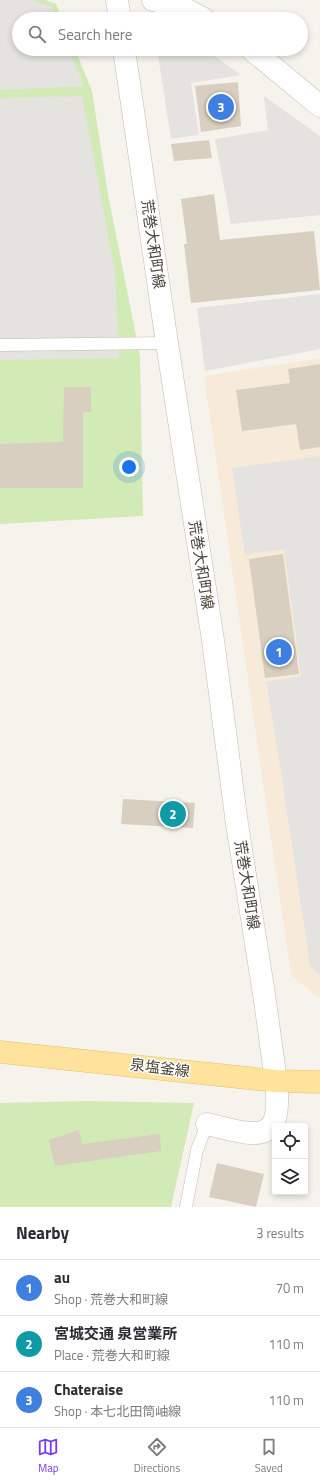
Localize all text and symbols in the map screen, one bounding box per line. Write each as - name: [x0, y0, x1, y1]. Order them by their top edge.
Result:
- search box: [12, 12, 308, 56]
- icon: search: [26, 23, 48, 45]
- text: Search here: [58, 23, 132, 46]
- pin: 3: [208, 92, 234, 122]
- street label: 荒巻大和町線: [136, 198, 171, 290]
- your location: [119, 457, 139, 477]
- street label: 荒巻大和町線: [183, 519, 220, 611]
- pin: 1: [266, 637, 292, 667]
- pin: 2: [160, 799, 186, 829]
- street label: 荒巻大和町線: [229, 839, 266, 931]
- street label: 泉塩釜線: [129, 1052, 191, 1083]
- map controls: [272, 1123, 308, 1195]
- button: locate: [272, 1123, 308, 1159]
- button: layers: [272, 1159, 308, 1195]
- text: Nearby: [16, 1220, 69, 1246]
- text: 3 results: [256, 1223, 304, 1243]
- text: au: [54, 1266, 70, 1289]
- text: 1: [25, 1278, 33, 1298]
- text: 70 m: [276, 1278, 304, 1298]
- text: Shop · 荒巻大和町線: [54, 1289, 168, 1309]
- text: 宮城交通 泉営業所: [54, 1322, 177, 1345]
- text: 2: [25, 1334, 33, 1354]
- text: 110 m: [268, 1334, 304, 1354]
- text: Place · 荒巻大和町線: [54, 1345, 170, 1365]
- text: Chateraise: [54, 1378, 123, 1401]
- text: 3: [25, 1390, 33, 1410]
- text: 110 m: [268, 1390, 304, 1410]
- text: Shop · 本七北田筒岫線: [54, 1401, 181, 1421]
- tab: Map: [37, 1436, 59, 1476]
- tab: Directions: [134, 1436, 180, 1476]
- tab: Saved: [255, 1436, 283, 1476]

